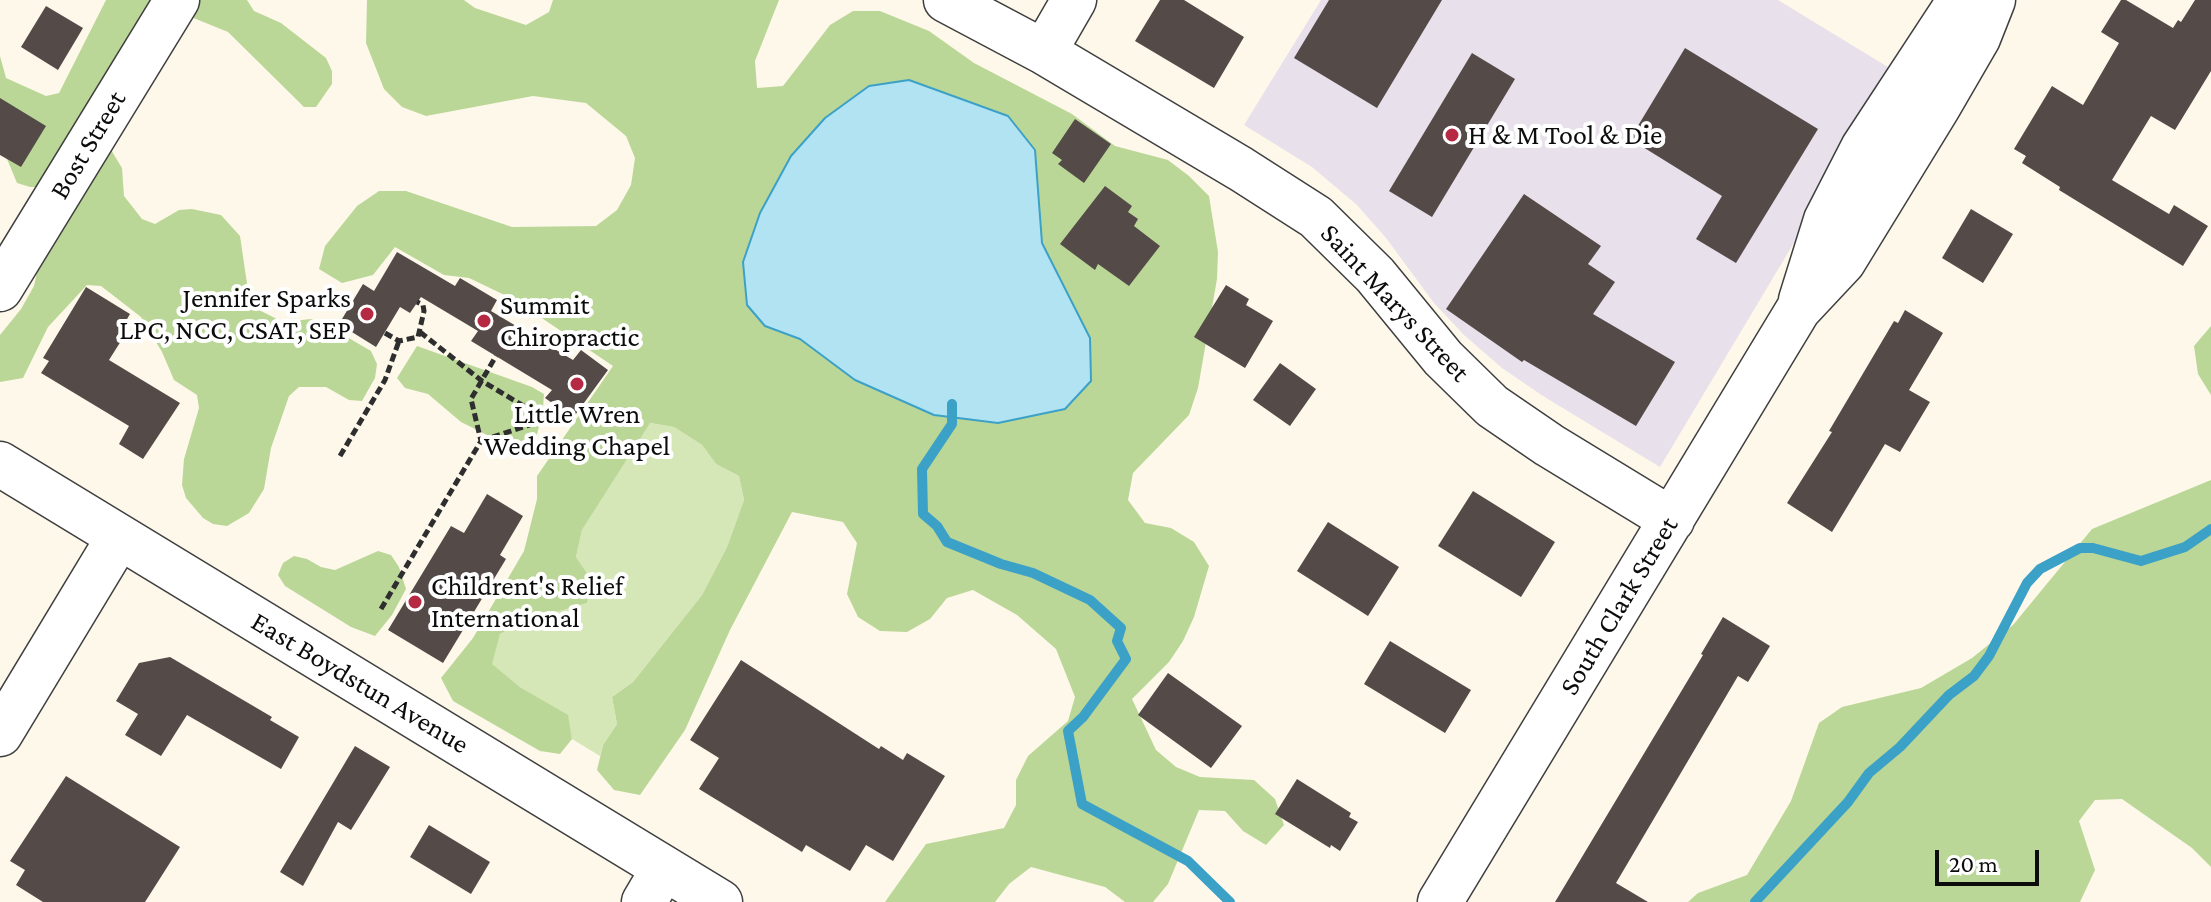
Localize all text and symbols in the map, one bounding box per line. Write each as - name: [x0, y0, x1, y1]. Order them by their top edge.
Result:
- street label: Bost Street: [43, 85, 133, 205]
- place label: H & M Tool & Die: [1468, 118, 1662, 152]
- marker: H & M Tool & Die: [1443, 126, 1461, 144]
- street label: Saint Marys Street: [1313, 217, 1477, 389]
- place label: Jennifer Sparks LPC, NCC, CSAT, SEP: [119, 281, 351, 347]
- place label: Summit Chiropractic: [500, 288, 639, 354]
- marker: Jennifer Sparks LPC, NCC, CSAT, SEP: [358, 305, 376, 323]
- marker: Summit Chiropractic: [475, 312, 493, 330]
- marker: Little Wren Wedding Chapel: [568, 375, 586, 393]
- place label: Little Wren Wedding Chapel: [484, 397, 670, 463]
- street label: South Clark Street: [1553, 511, 1685, 701]
- place label: Childrent's Relief International: [431, 569, 623, 635]
- marker: Childrent's Relief International: [406, 593, 424, 611]
- street label: East Boydstun Avenue: [245, 605, 475, 761]
- scale bar: [1939, 834, 2043, 884]
- text: 20 m: [1949, 850, 1998, 877]

